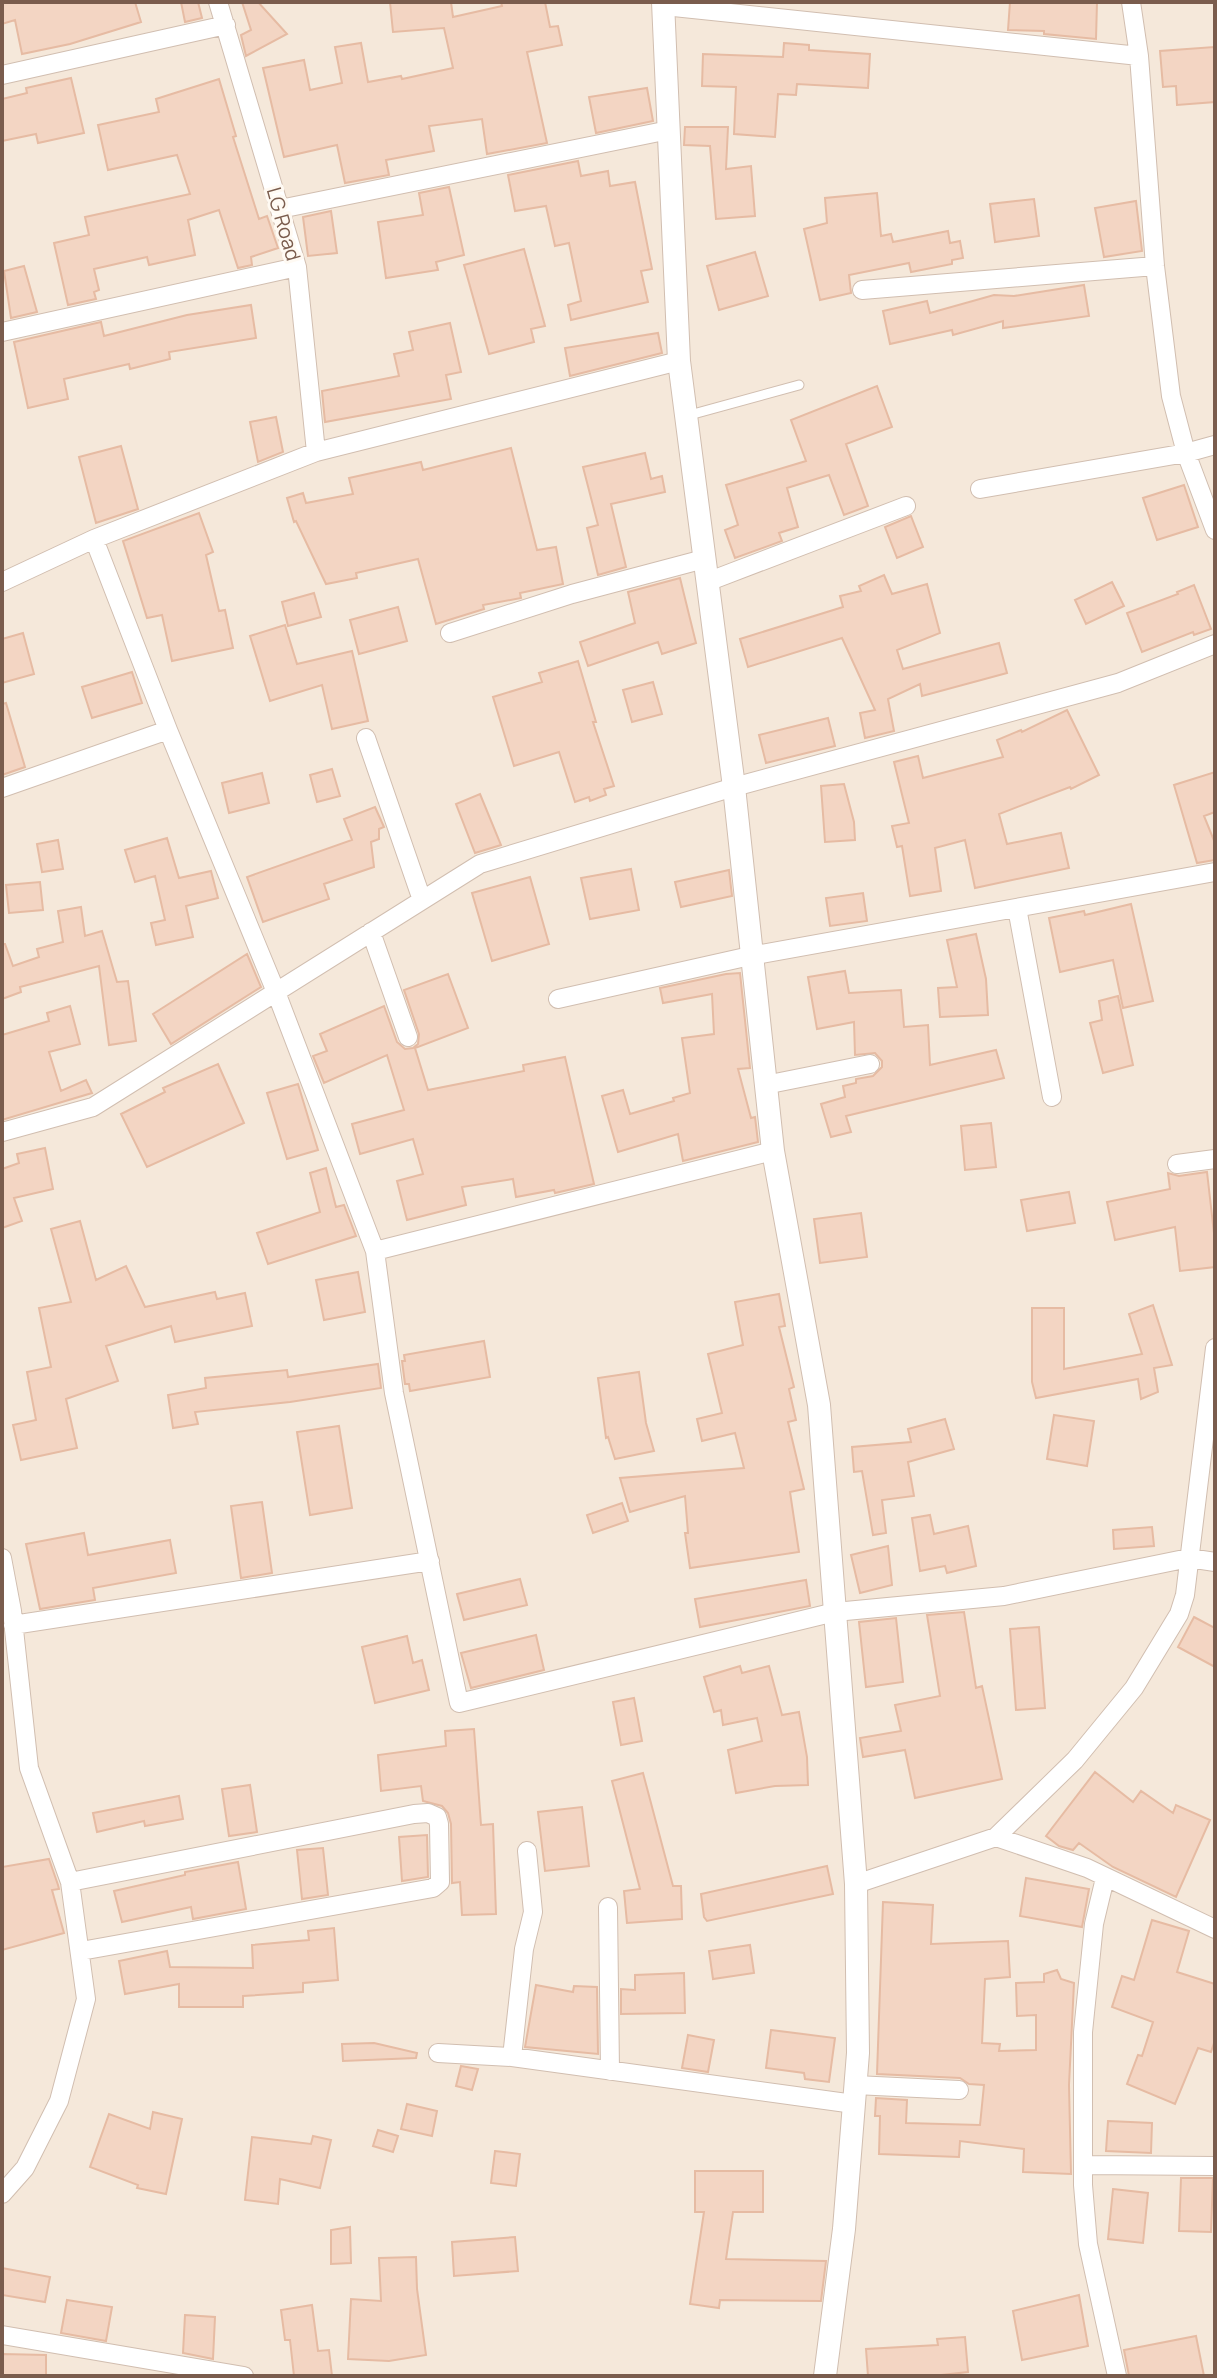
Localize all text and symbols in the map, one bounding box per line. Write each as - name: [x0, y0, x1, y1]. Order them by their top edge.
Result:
- street label: LG Road: [261, 184, 307, 264]

